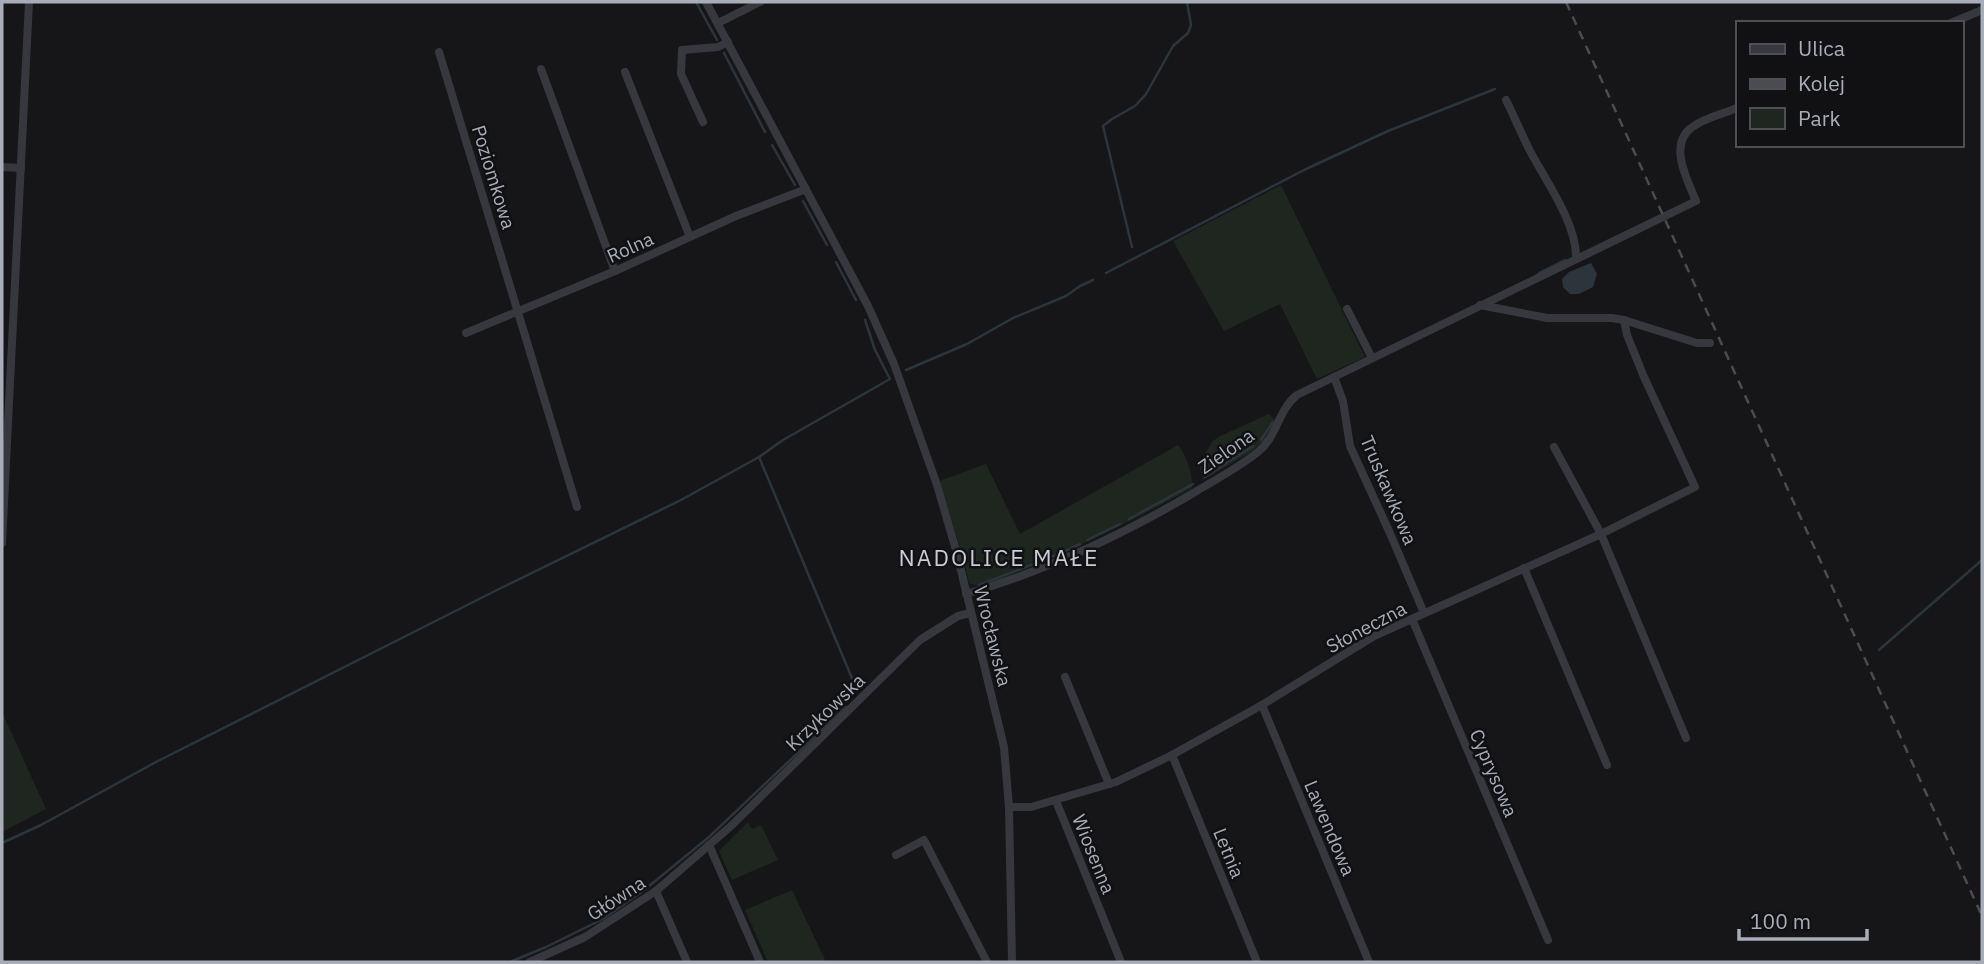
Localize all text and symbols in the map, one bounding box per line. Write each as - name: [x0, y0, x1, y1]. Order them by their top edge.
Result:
- legend: [1736, 21, 1963, 147]
- text: Ulica: [1798, 34, 1845, 62]
- text: Kolej: [1798, 69, 1845, 97]
- text: Park: [1798, 104, 1841, 132]
- street label: Poziomkowa: [467, 122, 521, 232]
- street label: Rolna: [603, 226, 657, 268]
- street label: Zielona: [1193, 423, 1259, 479]
- street label: Truskawkowa: [1355, 432, 1423, 548]
- district label: NADOLICE MAŁE: [898, 542, 1100, 572]
- street label: Wrocławska: [969, 583, 1017, 689]
- street label: Słoneczna: [1322, 596, 1410, 658]
- street label: Krzykowska: [780, 668, 870, 756]
- street label: Cyprysowa: [1465, 725, 1523, 821]
- street label: Lawendowa: [1299, 777, 1361, 879]
- street label: Wiosenna: [1067, 811, 1121, 897]
- street label: Letnia: [1208, 824, 1250, 882]
- street label: Główna: [582, 870, 650, 926]
- scale bar: [1739, 898, 1867, 942]
- text: 100 m: [1750, 907, 1811, 935]

